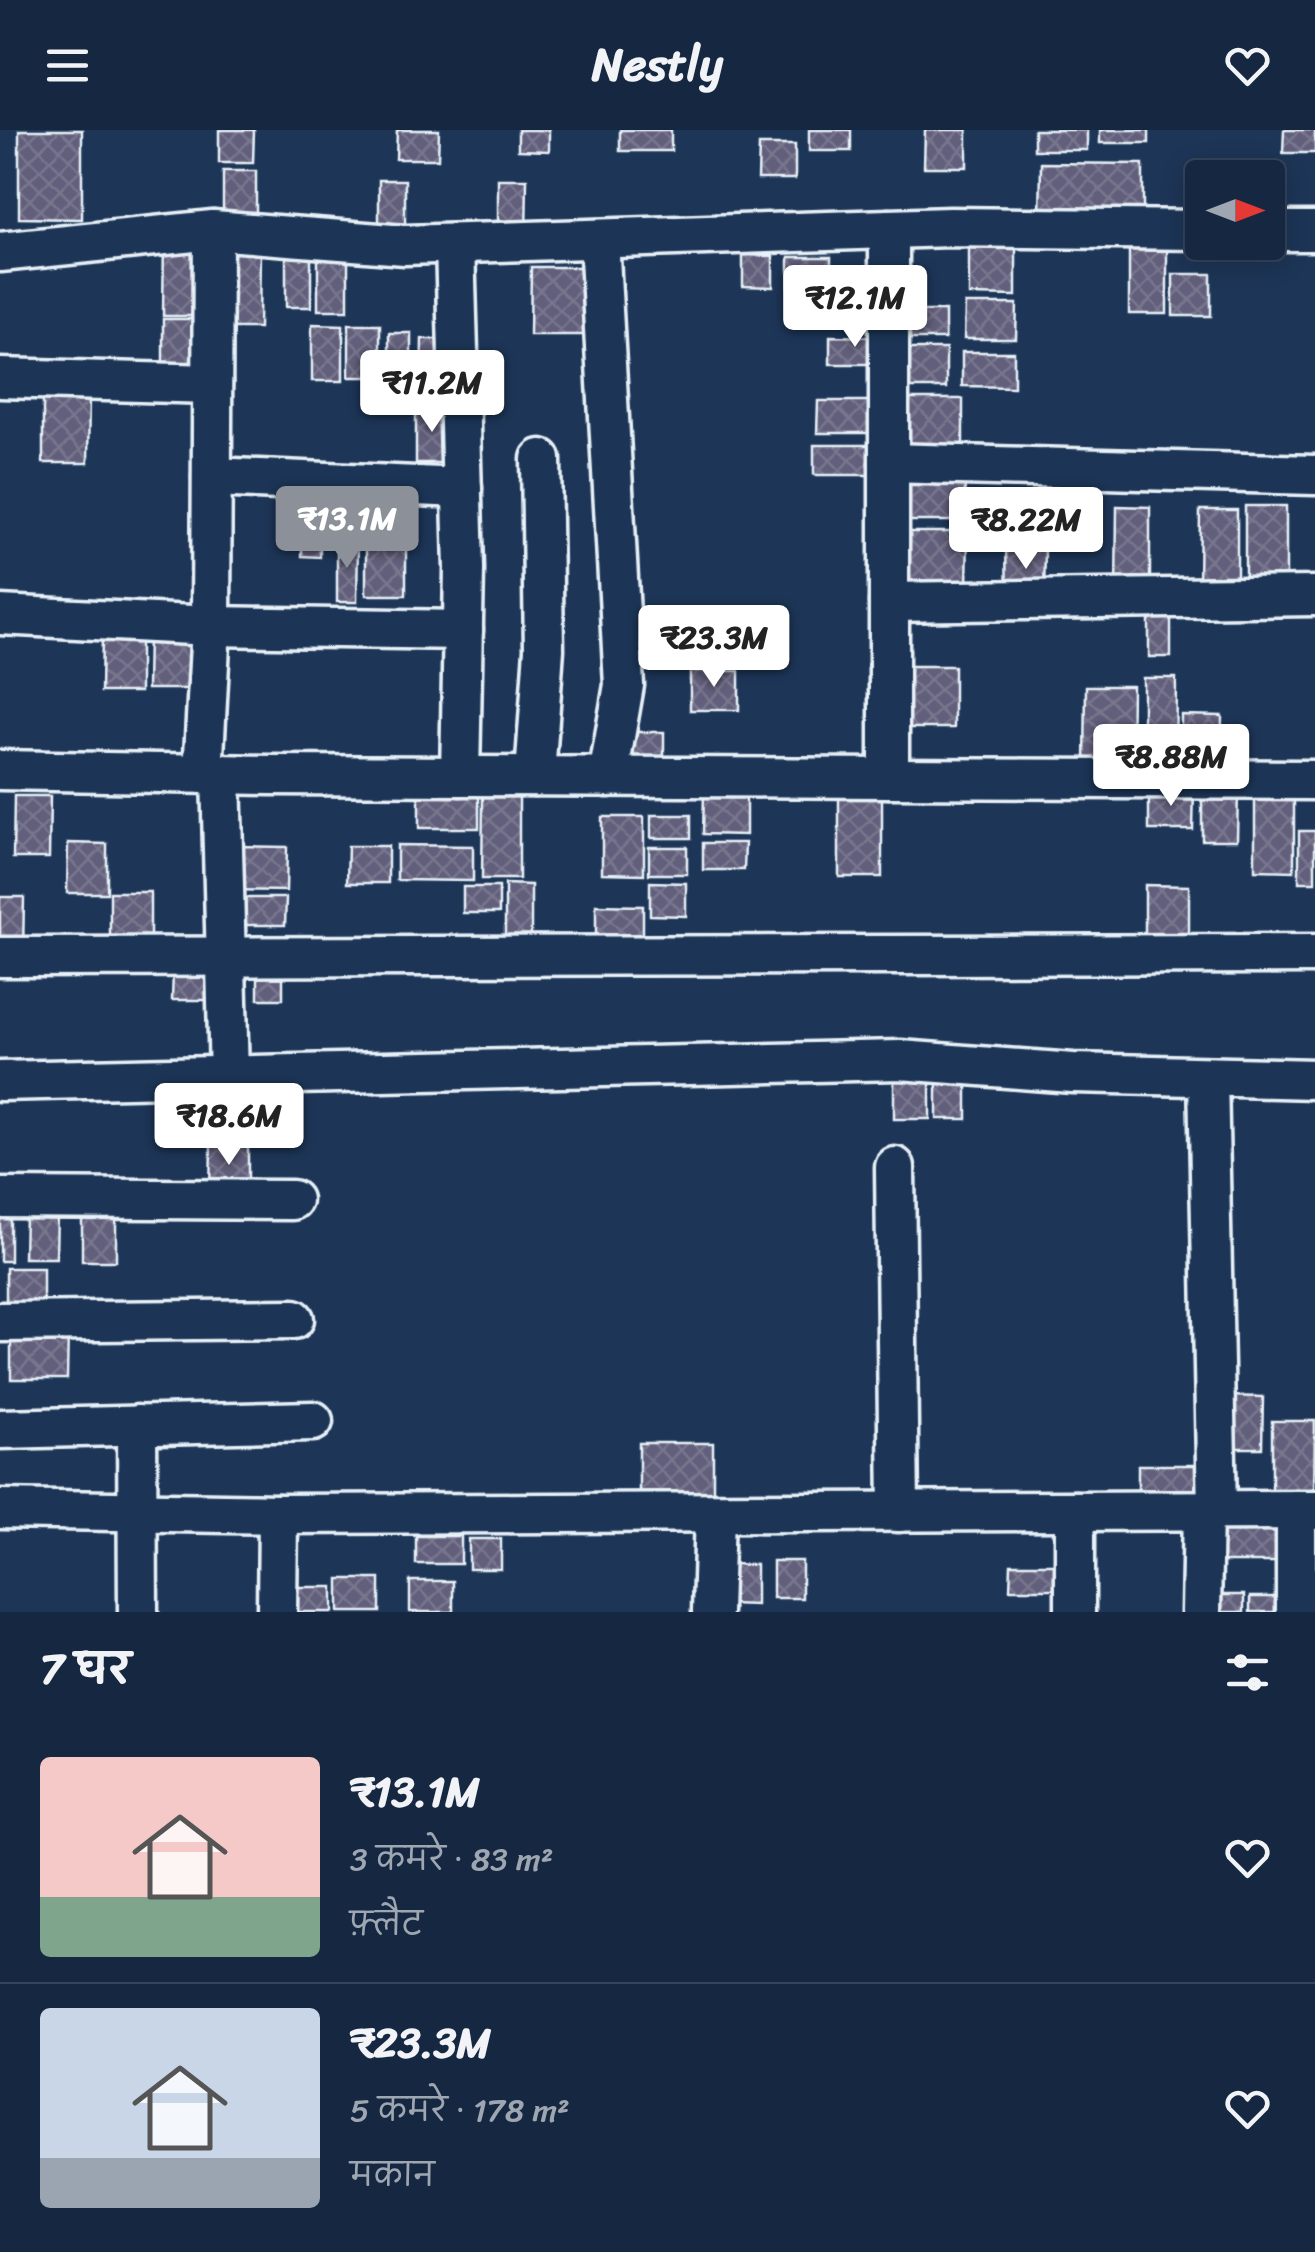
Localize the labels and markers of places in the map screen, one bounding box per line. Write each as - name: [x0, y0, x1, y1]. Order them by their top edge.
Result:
- pin: ₹12.1M: [774, 265, 936, 350]
- pin: ₹11.2M: [351, 350, 513, 435]
- pin: ₹13.1M: [266, 486, 428, 571]
- pin: ₹8.22M: [945, 487, 1107, 572]
- pin: ₹23.3M: [633, 605, 795, 690]
- pin: ₹8.88M: [1090, 724, 1252, 809]
- pin: ₹18.6M: [148, 1083, 310, 1168]

